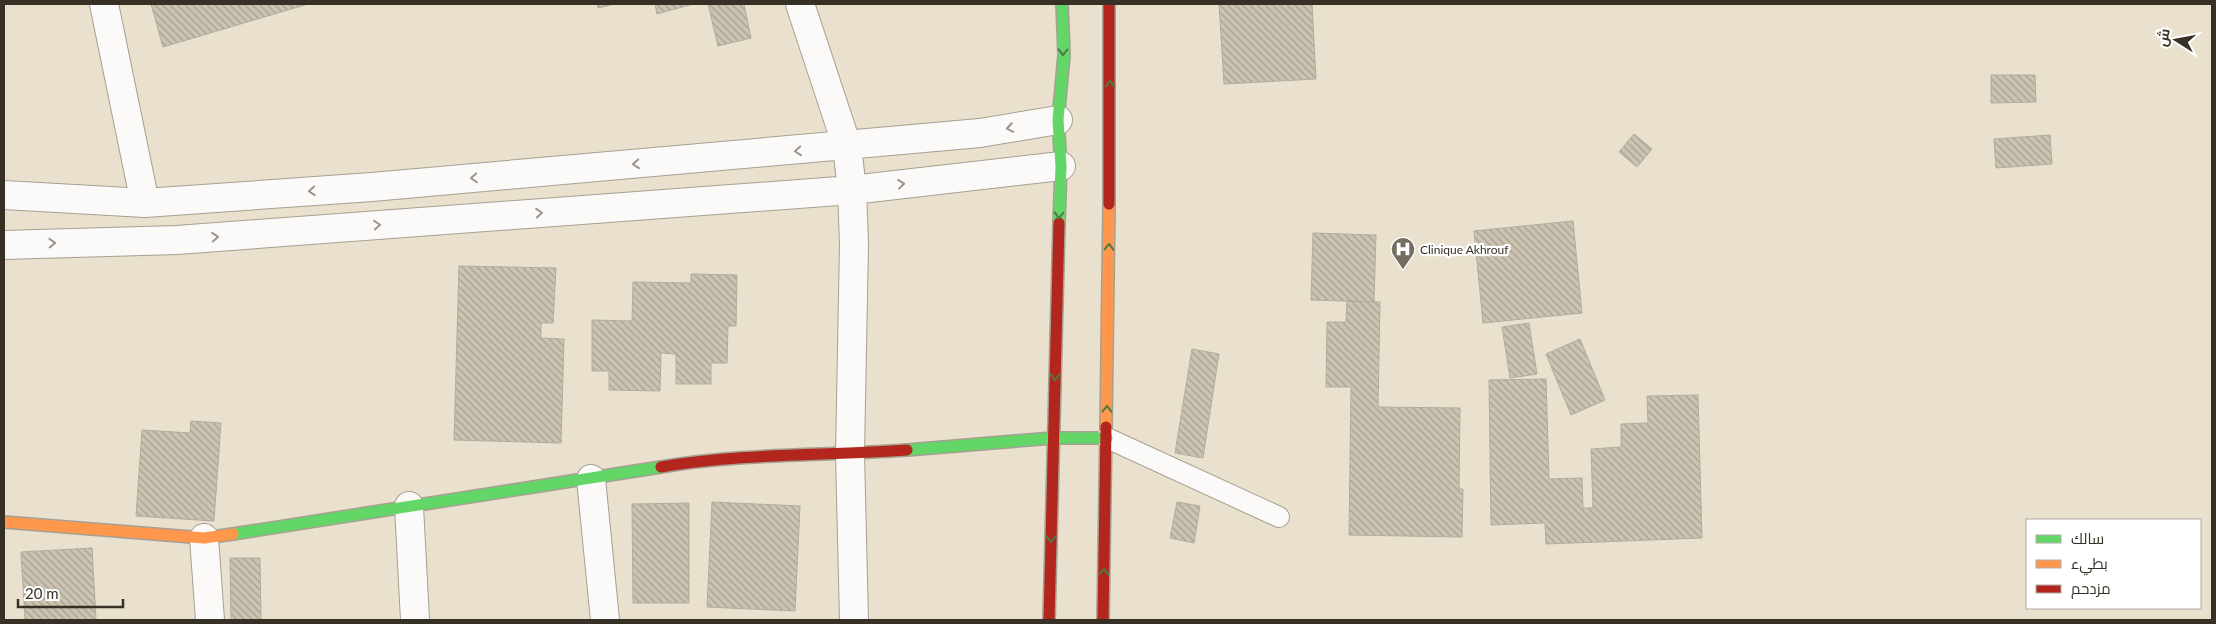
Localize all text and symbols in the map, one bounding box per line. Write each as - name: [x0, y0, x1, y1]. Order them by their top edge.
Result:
- north arrow: [2151, 15, 2201, 65]
- text: ش: [2153, 27, 2174, 48]
- one-way arrow: [1058, 49, 1068, 57]
- one-way arrow: [1105, 80, 1115, 88]
- one-way arrow: [1005, 123, 1014, 133]
- one-way arrow: [794, 145, 802, 156]
- one-way arrow: [632, 159, 640, 170]
- one-way arrow: [470, 172, 478, 183]
- one-way arrow: [897, 179, 905, 190]
- one-way arrow: [308, 185, 316, 196]
- one-way arrow: [535, 208, 543, 219]
- one-way arrow: [1054, 211, 1065, 219]
- one-way arrow: [373, 220, 381, 231]
- one-way arrow: [211, 231, 219, 242]
- hospital icon: Clinique Akhrouf: [1390, 236, 1416, 270]
- one-way arrow: [49, 238, 57, 249]
- one-way arrow: [1103, 242, 1114, 250]
- place label: Clinique Akhrouf: [1420, 242, 1509, 257]
- one-way arrow: [1049, 373, 1060, 381]
- one-way arrow: [1102, 405, 1112, 412]
- legend: [2026, 519, 2201, 609]
- text: سالك: [2071, 529, 2104, 547]
- one-way arrow: [1046, 536, 1056, 544]
- text: بطيء: [2071, 554, 2108, 576]
- one-way arrow: [1099, 567, 1109, 575]
- scale bar: [18, 576, 122, 608]
- text: مزدحم: [2071, 579, 2111, 599]
- text: 20 m: [25, 584, 59, 602]

